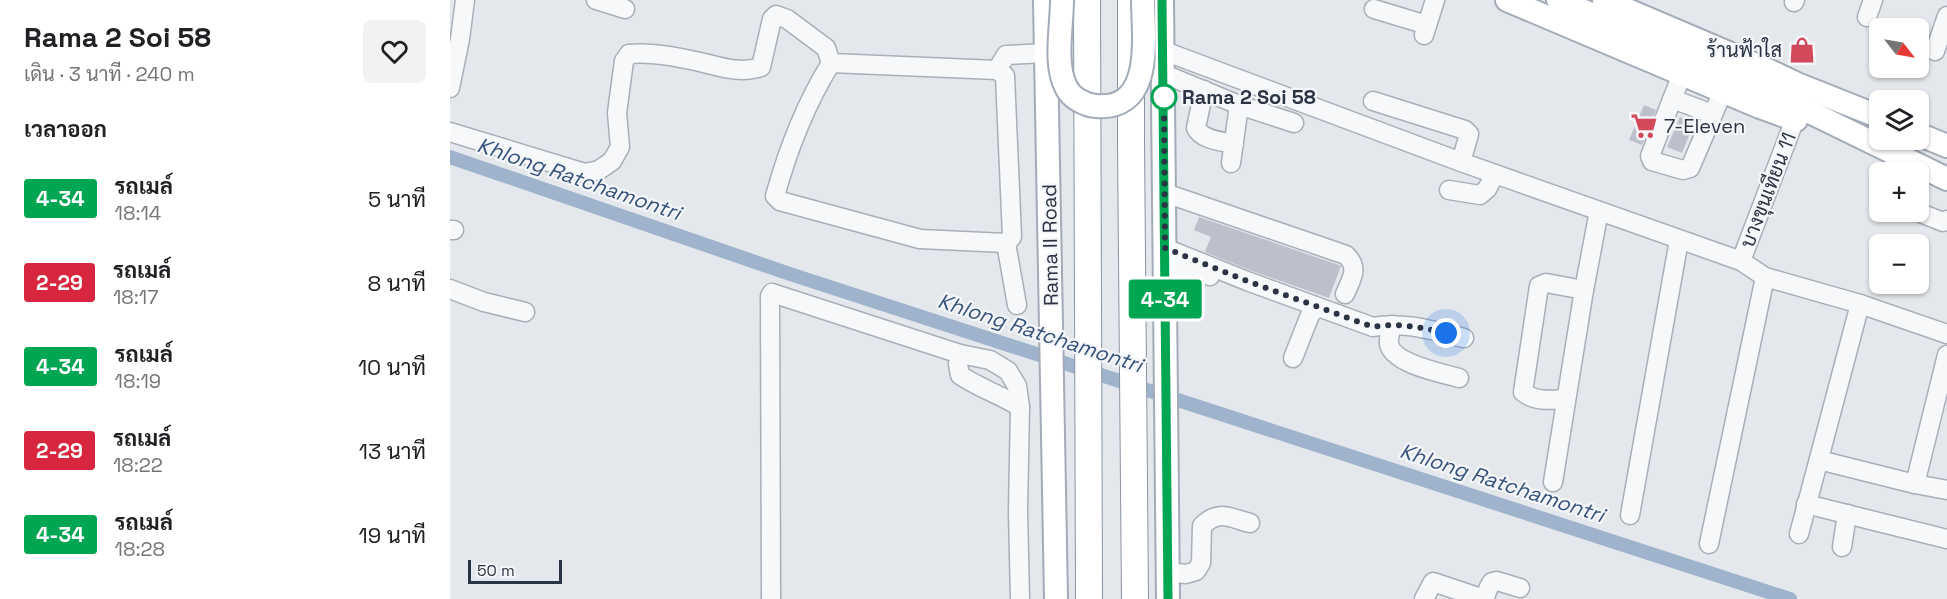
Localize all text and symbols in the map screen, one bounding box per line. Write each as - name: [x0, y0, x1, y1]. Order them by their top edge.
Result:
- north arrow: [1869, 18, 1929, 78]
- map controls: [1869, 18, 1929, 294]
- text: Rama 2 Soi 58: [24, 19, 211, 55]
- button: heart: [363, 20, 426, 83]
- shop icon: ร้านฟ้าใส: [1787, 35, 1817, 65]
- place label: ร้านฟ้าใส: [1707, 37, 1782, 63]
- text: เดิน · 3 นาที · 240 m: [24, 61, 195, 87]
- marker: Rama 2 Soi 58: [1151, 84, 1177, 110]
- place label: Rama 2 Soi 58: [1182, 84, 1316, 110]
- button: layers: [1869, 90, 1929, 150]
- supermarket icon: 7-Eleven: [1629, 111, 1659, 141]
- place label: 7-Eleven: [1664, 113, 1745, 139]
- text: เวลาออก: [24, 115, 107, 143]
- street label: บางขุนเทียน 11: [1734, 129, 1803, 252]
- water label: Khlong Ratchamontri: [474, 131, 687, 227]
- button: +: [1869, 162, 1929, 222]
- text: รถเมล์: [115, 172, 173, 200]
- street label: Rama II Road: [1036, 184, 1064, 306]
- text: 4-34: [36, 185, 85, 212]
- text: 5 นาที: [368, 185, 426, 213]
- text: 18:14: [115, 200, 161, 226]
- button: −: [1869, 234, 1929, 294]
- text: รถเมล์: [113, 256, 171, 284]
- text: 2-29: [36, 269, 83, 296]
- text: 8 นาที: [368, 269, 426, 297]
- line badge: 4-34: [1123, 280, 1207, 318]
- text: 18:17: [113, 284, 158, 310]
- text: 4-34: [1141, 286, 1189, 313]
- water label: Khlong Ratchamontri: [935, 287, 1148, 379]
- your location: [1431, 318, 1461, 348]
- text: รถเมล์: [115, 340, 173, 368]
- text: 4-34: [36, 353, 85, 380]
- text: 10 นาที: [358, 353, 426, 381]
- text: 18:19: [115, 368, 161, 394]
- text: รถเมล์: [113, 424, 171, 452]
- text: 2-29: [36, 437, 83, 464]
- text: 13 นาที: [359, 437, 426, 465]
- water label: Khlong Ratchamontri: [1397, 437, 1610, 529]
- text: 18:22: [113, 452, 163, 478]
- text: รถเมล์: [115, 508, 173, 536]
- text: 4-34: [36, 521, 85, 548]
- text: 19 นาที: [359, 521, 426, 549]
- text: 18:28: [115, 536, 165, 562]
- scale bar: [468, 557, 562, 584]
- text: 50 m: [477, 560, 515, 581]

